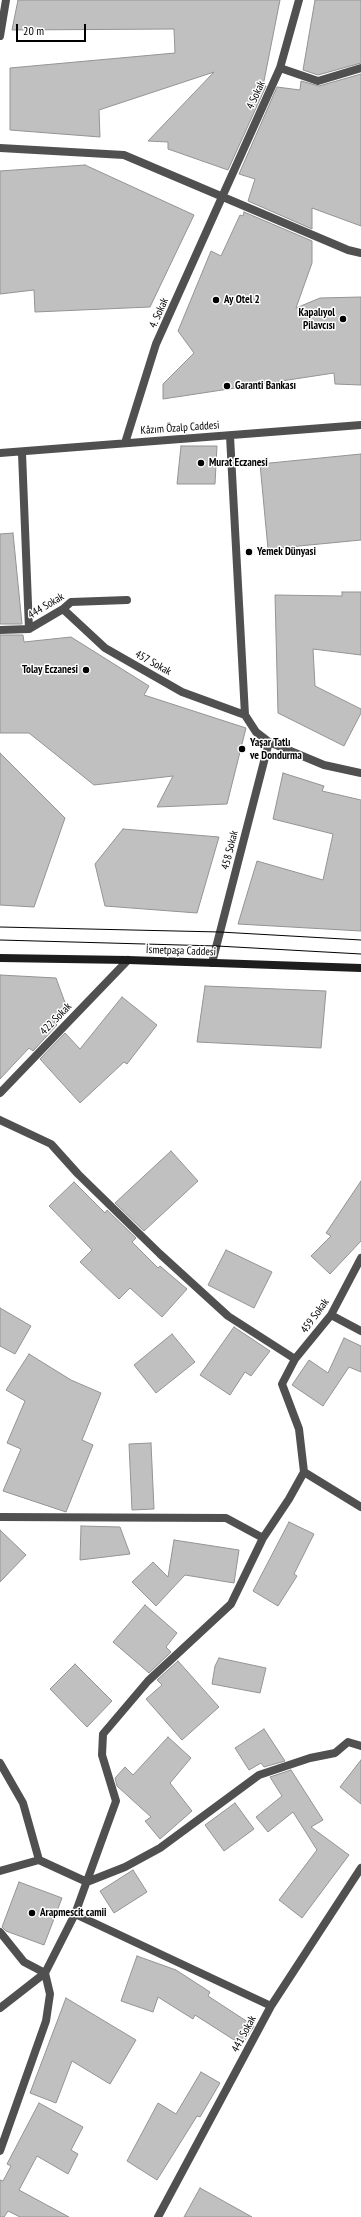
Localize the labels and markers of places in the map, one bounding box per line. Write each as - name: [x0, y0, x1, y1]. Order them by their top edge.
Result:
- place label: Ay Otel 2: [224, 293, 260, 307]
- marker: Ay Otel 2: [211, 295, 221, 305]
- place label: Kapalıyol Pilavcısı: [298, 306, 335, 332]
- marker: Kapalıyol Pilavcısı: [338, 314, 348, 324]
- place label: Garanti Bankası: [235, 379, 296, 393]
- marker: Garanti Bankası: [222, 381, 232, 391]
- place label: Murat Eczanesi: [209, 456, 268, 470]
- marker: Murat Eczanesi: [196, 458, 206, 468]
- place label: Yemek Dünyasi: [257, 545, 316, 559]
- marker: Yemek Dünyasi: [244, 547, 254, 557]
- place label: Tolay Eczanesi: [22, 663, 78, 677]
- marker: Tolay Eczanesi: [81, 665, 91, 675]
- place label: Yaşar Tatlı ve Dondurma: [250, 736, 302, 762]
- marker: Yaşar Tatlı ve Dondurma: [237, 744, 247, 754]
- place label: Arapmescit camii: [40, 1906, 106, 1920]
- marker: Arapmescit camii: [27, 1908, 37, 1918]

